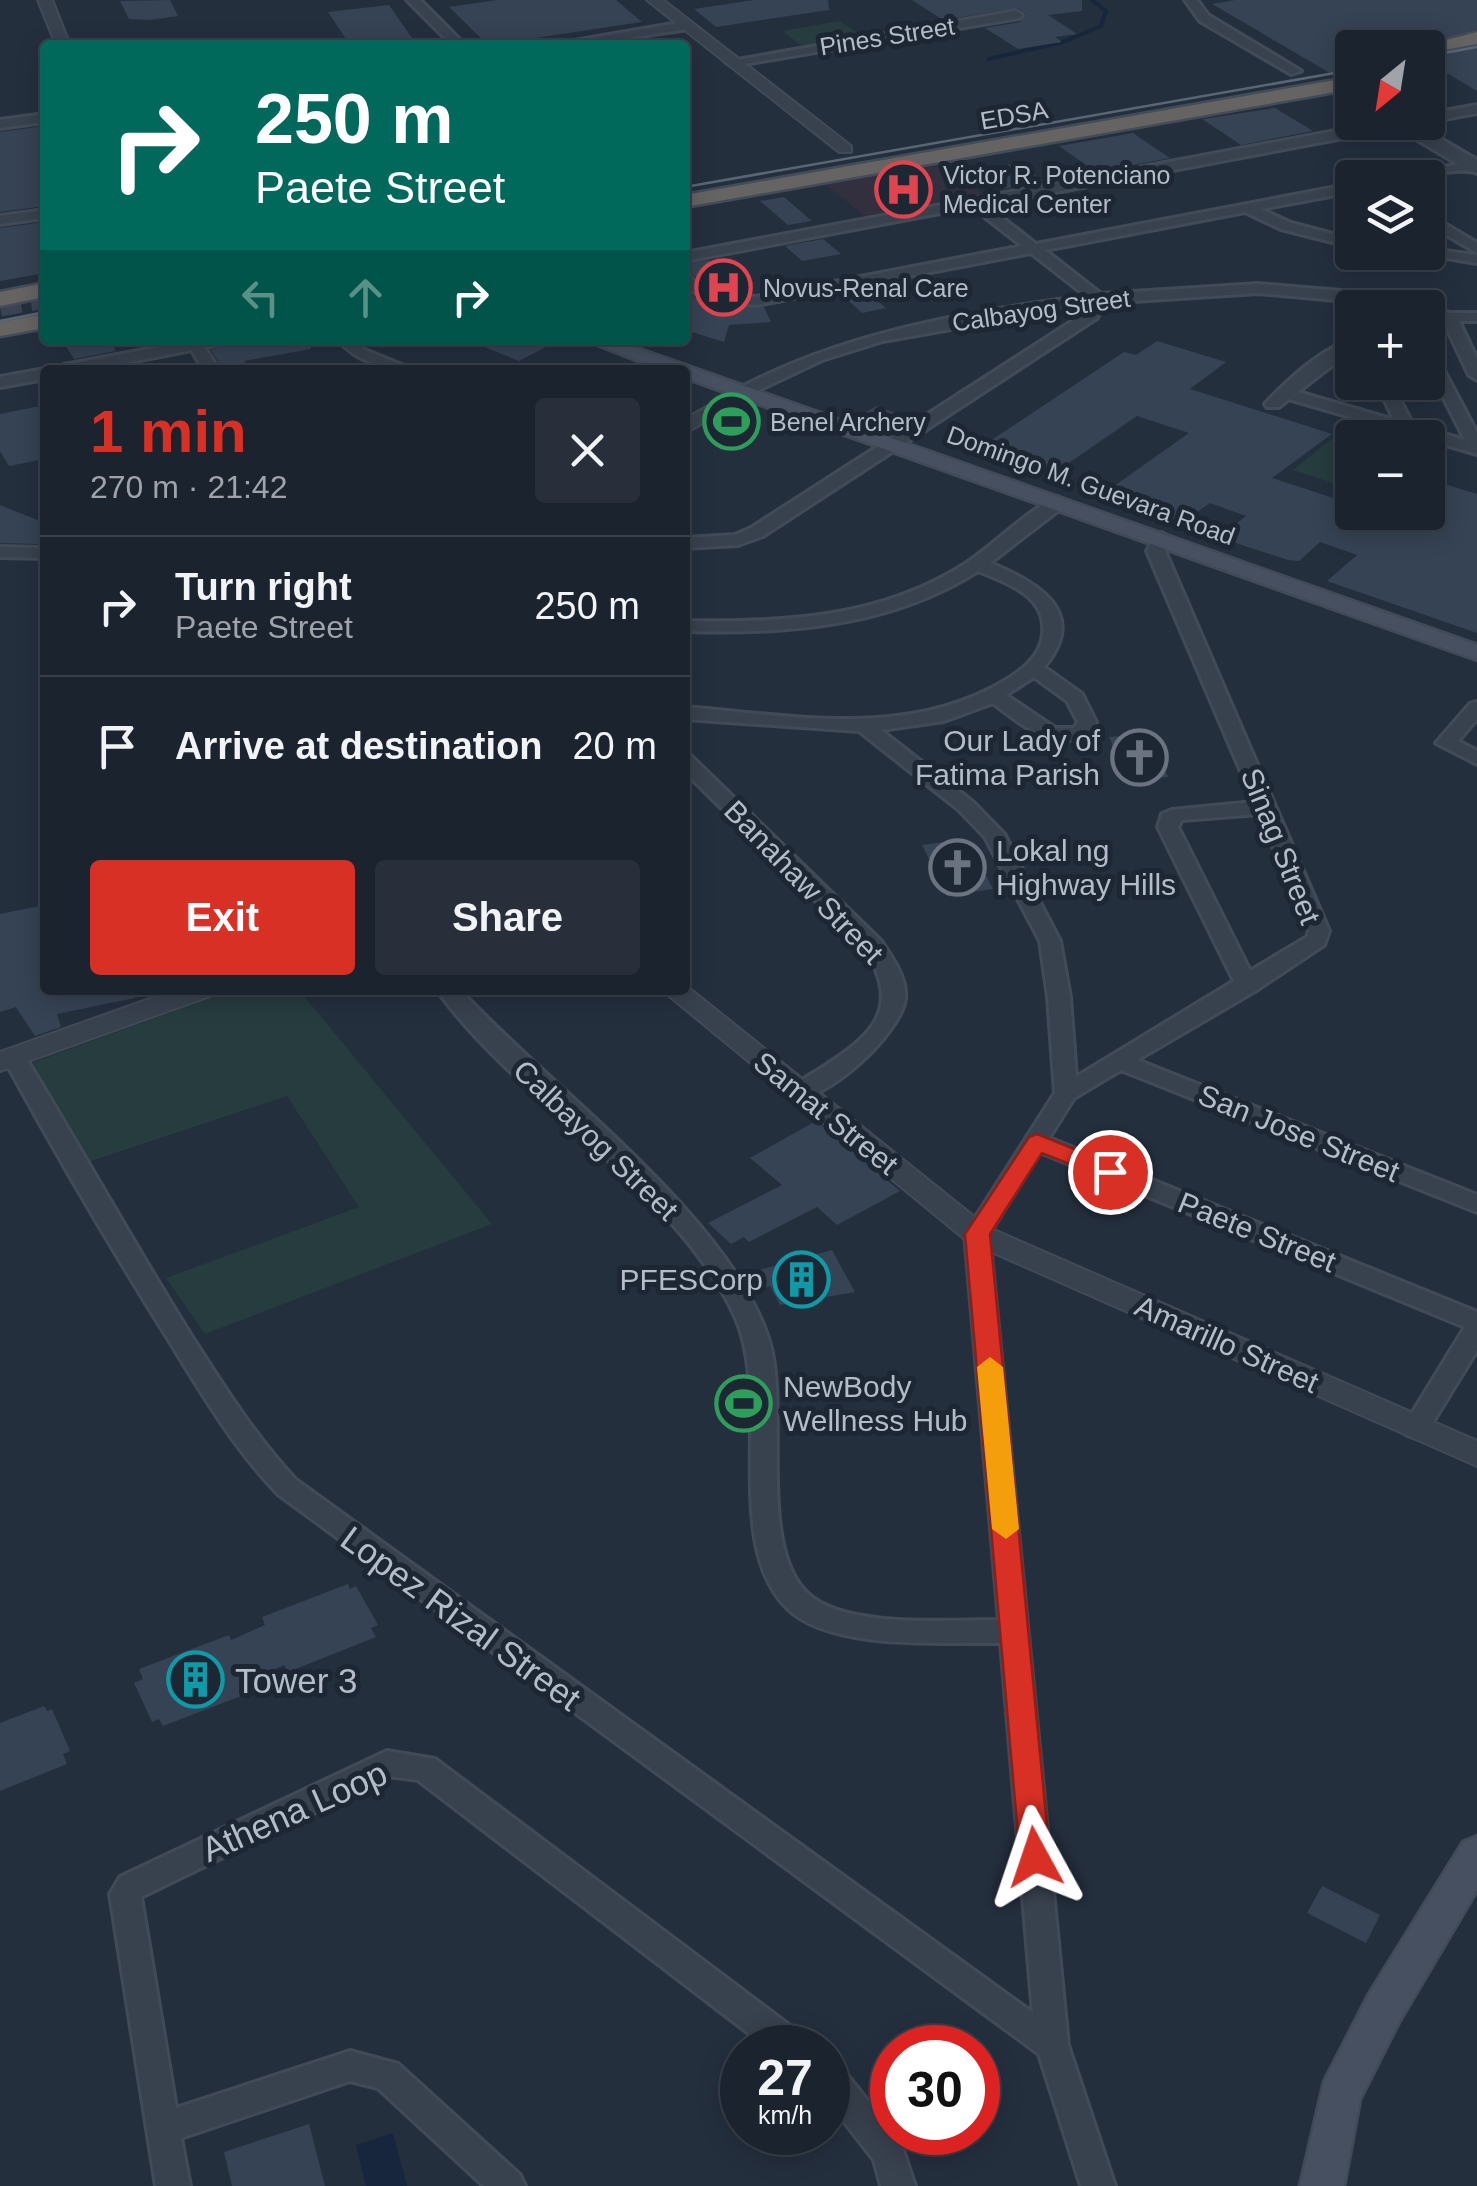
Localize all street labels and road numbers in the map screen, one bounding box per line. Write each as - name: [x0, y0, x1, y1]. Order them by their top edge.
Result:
- street label: Pines Street: [818, 12, 956, 60]
- street label: EDSA: [978, 95, 1050, 135]
- street label: Calbayog Street: [950, 284, 1132, 336]
- street label: Domingo M. Guevara Road: [943, 420, 1239, 550]
- street label: Sinag Street: [1235, 763, 1327, 929]
- street label: Banahaw Street: [718, 794, 890, 971]
- street label: Samat Street: [748, 1045, 905, 1181]
- street label: Calbayog Street: [507, 1053, 685, 1227]
- street label: San Jose Street: [1194, 1078, 1405, 1189]
- street label: Paete Street: [1174, 1185, 1341, 1279]
- street label: Amarillo Street: [1130, 1289, 1324, 1399]
- street label: Lopez Rizal Street: [334, 1518, 588, 1718]
- street label: Athena Loop: [195, 1753, 393, 1869]

